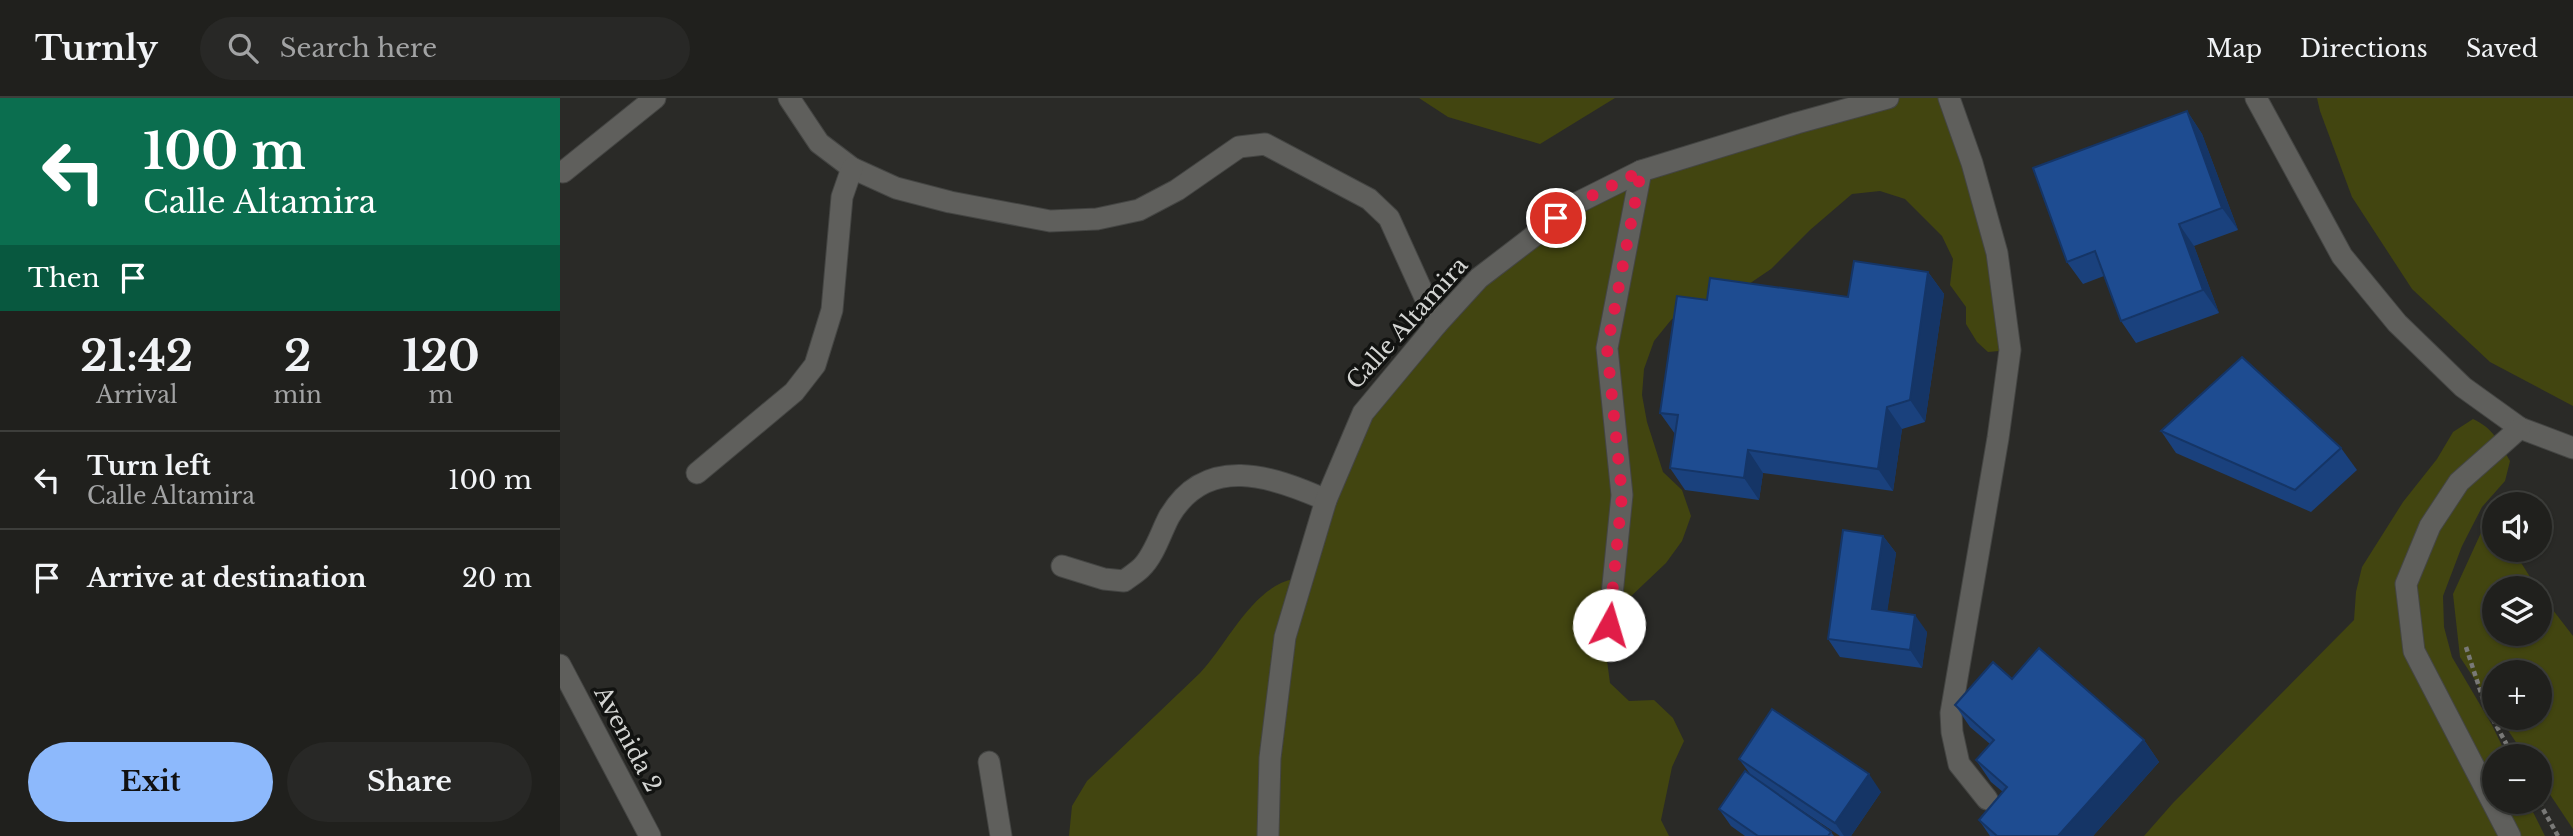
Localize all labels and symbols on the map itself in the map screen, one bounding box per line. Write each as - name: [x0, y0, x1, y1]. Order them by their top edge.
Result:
- pin: [1526, 188, 1586, 248]
- street label: Calle Altamira: [1340, 251, 1474, 395]
- position arrow: [1572, 588, 1646, 662]
- street label: Avenida 2: [588, 680, 668, 797]

